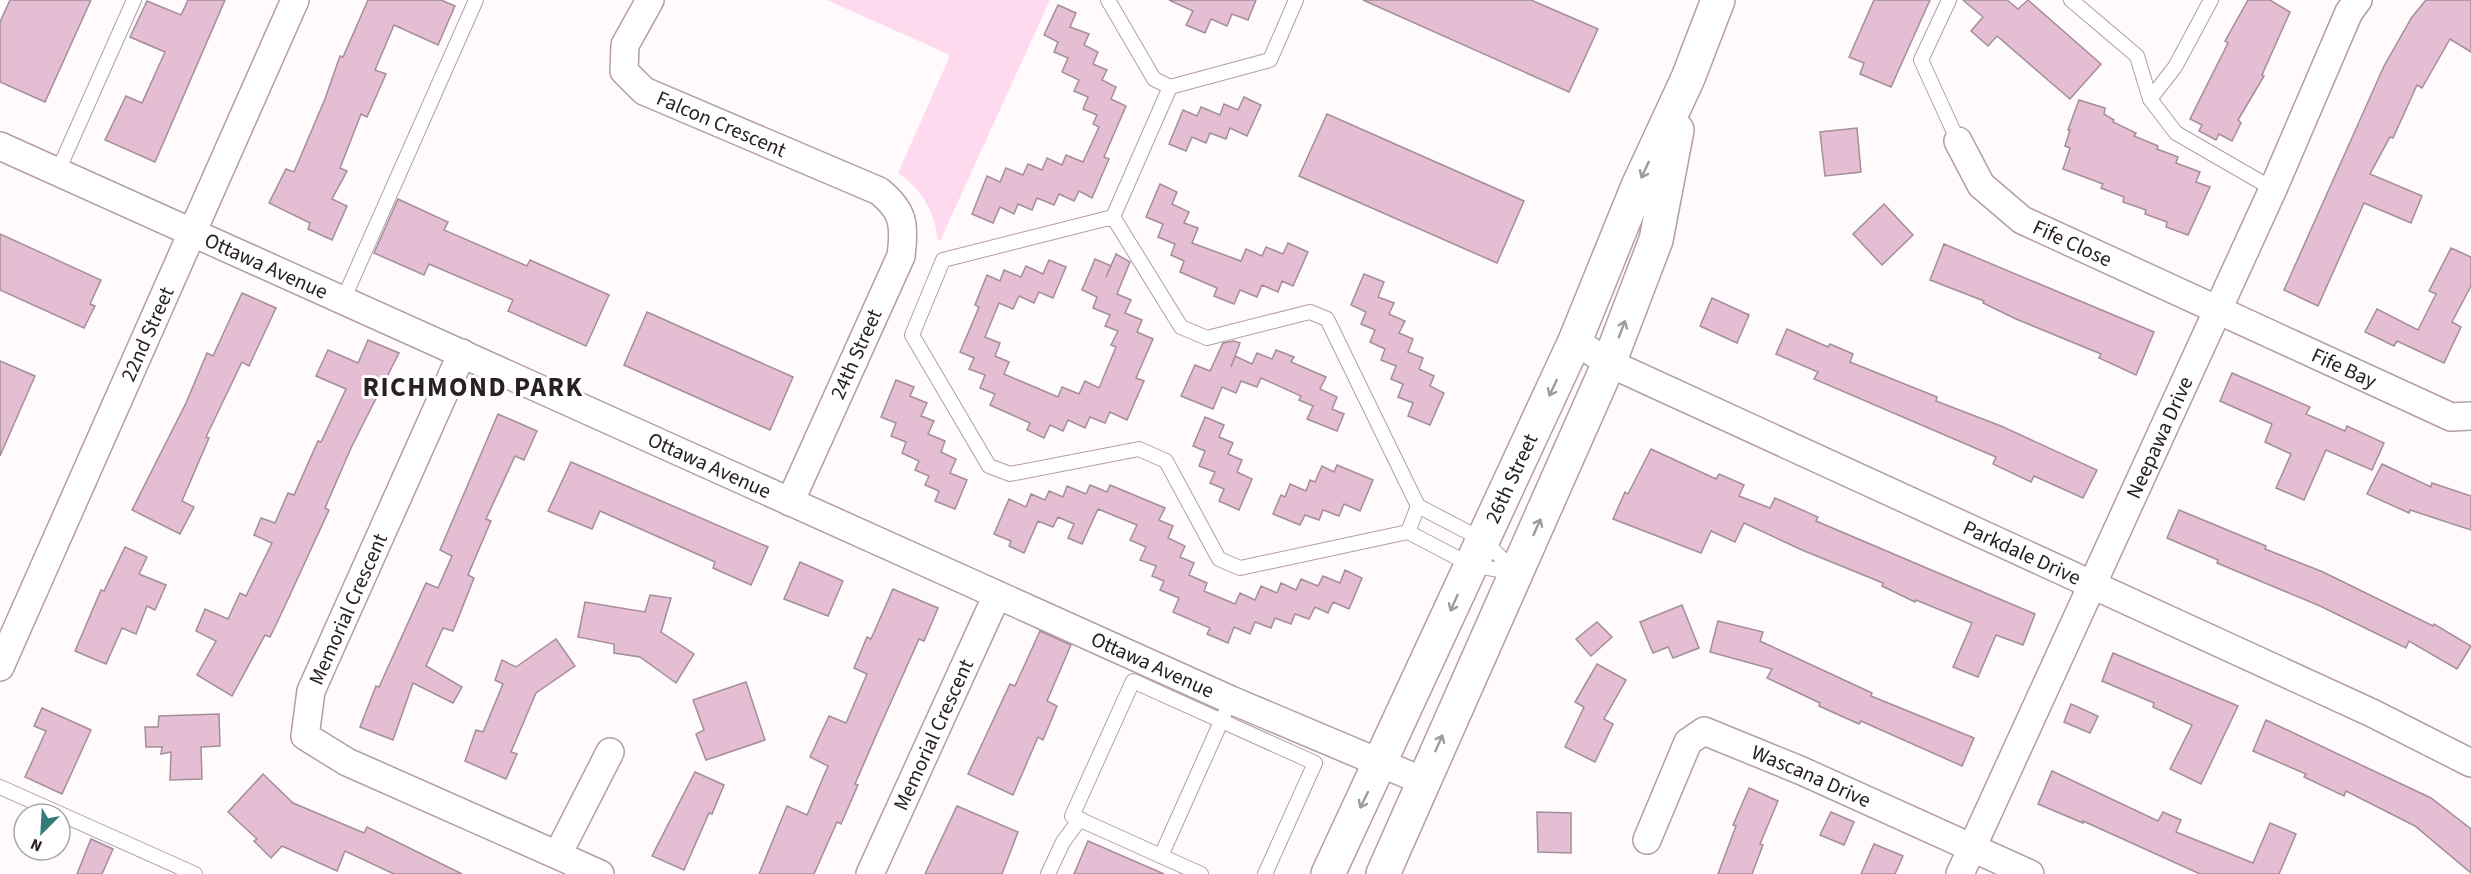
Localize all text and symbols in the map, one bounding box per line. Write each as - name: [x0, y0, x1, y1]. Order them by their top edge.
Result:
- street label: Falcon Crescent: [652, 83, 791, 165]
- one-way arrow: [1639, 160, 1651, 178]
- street label: Fife Close: [2028, 212, 2117, 274]
- street label: Ottawa Avenue: [200, 225, 333, 307]
- street label: 22nd Street: [113, 282, 181, 386]
- street label: 24th Street: [823, 304, 889, 404]
- one-way arrow: [1617, 320, 1628, 339]
- street label: Fife Bay: [2307, 340, 2382, 396]
- district label: RICHMOND PARK: [362, 368, 584, 407]
- street label: Neepawa Drive: [2118, 371, 2200, 504]
- one-way arrow: [1547, 378, 1558, 396]
- street label: Ottawa Avenue: [643, 424, 776, 506]
- street label: 26th Street: [1477, 428, 1545, 528]
- street label: Parkdale Drive: [1958, 512, 2086, 593]
- one-way arrow: [1531, 519, 1543, 537]
- street label: Memorial Crescent: [301, 528, 395, 690]
- one-way arrow: [1447, 594, 1458, 612]
- street label: Ottawa Avenue: [1086, 624, 1219, 706]
- street label: Memorial Crescent: [886, 654, 981, 815]
- one-way arrow: [1434, 735, 1446, 753]
- street label: Wascana Drive: [1747, 737, 1876, 815]
- one-way arrow: [1358, 790, 1370, 808]
- north arrow: [12, 802, 72, 862]
- text: N: [27, 833, 46, 857]

